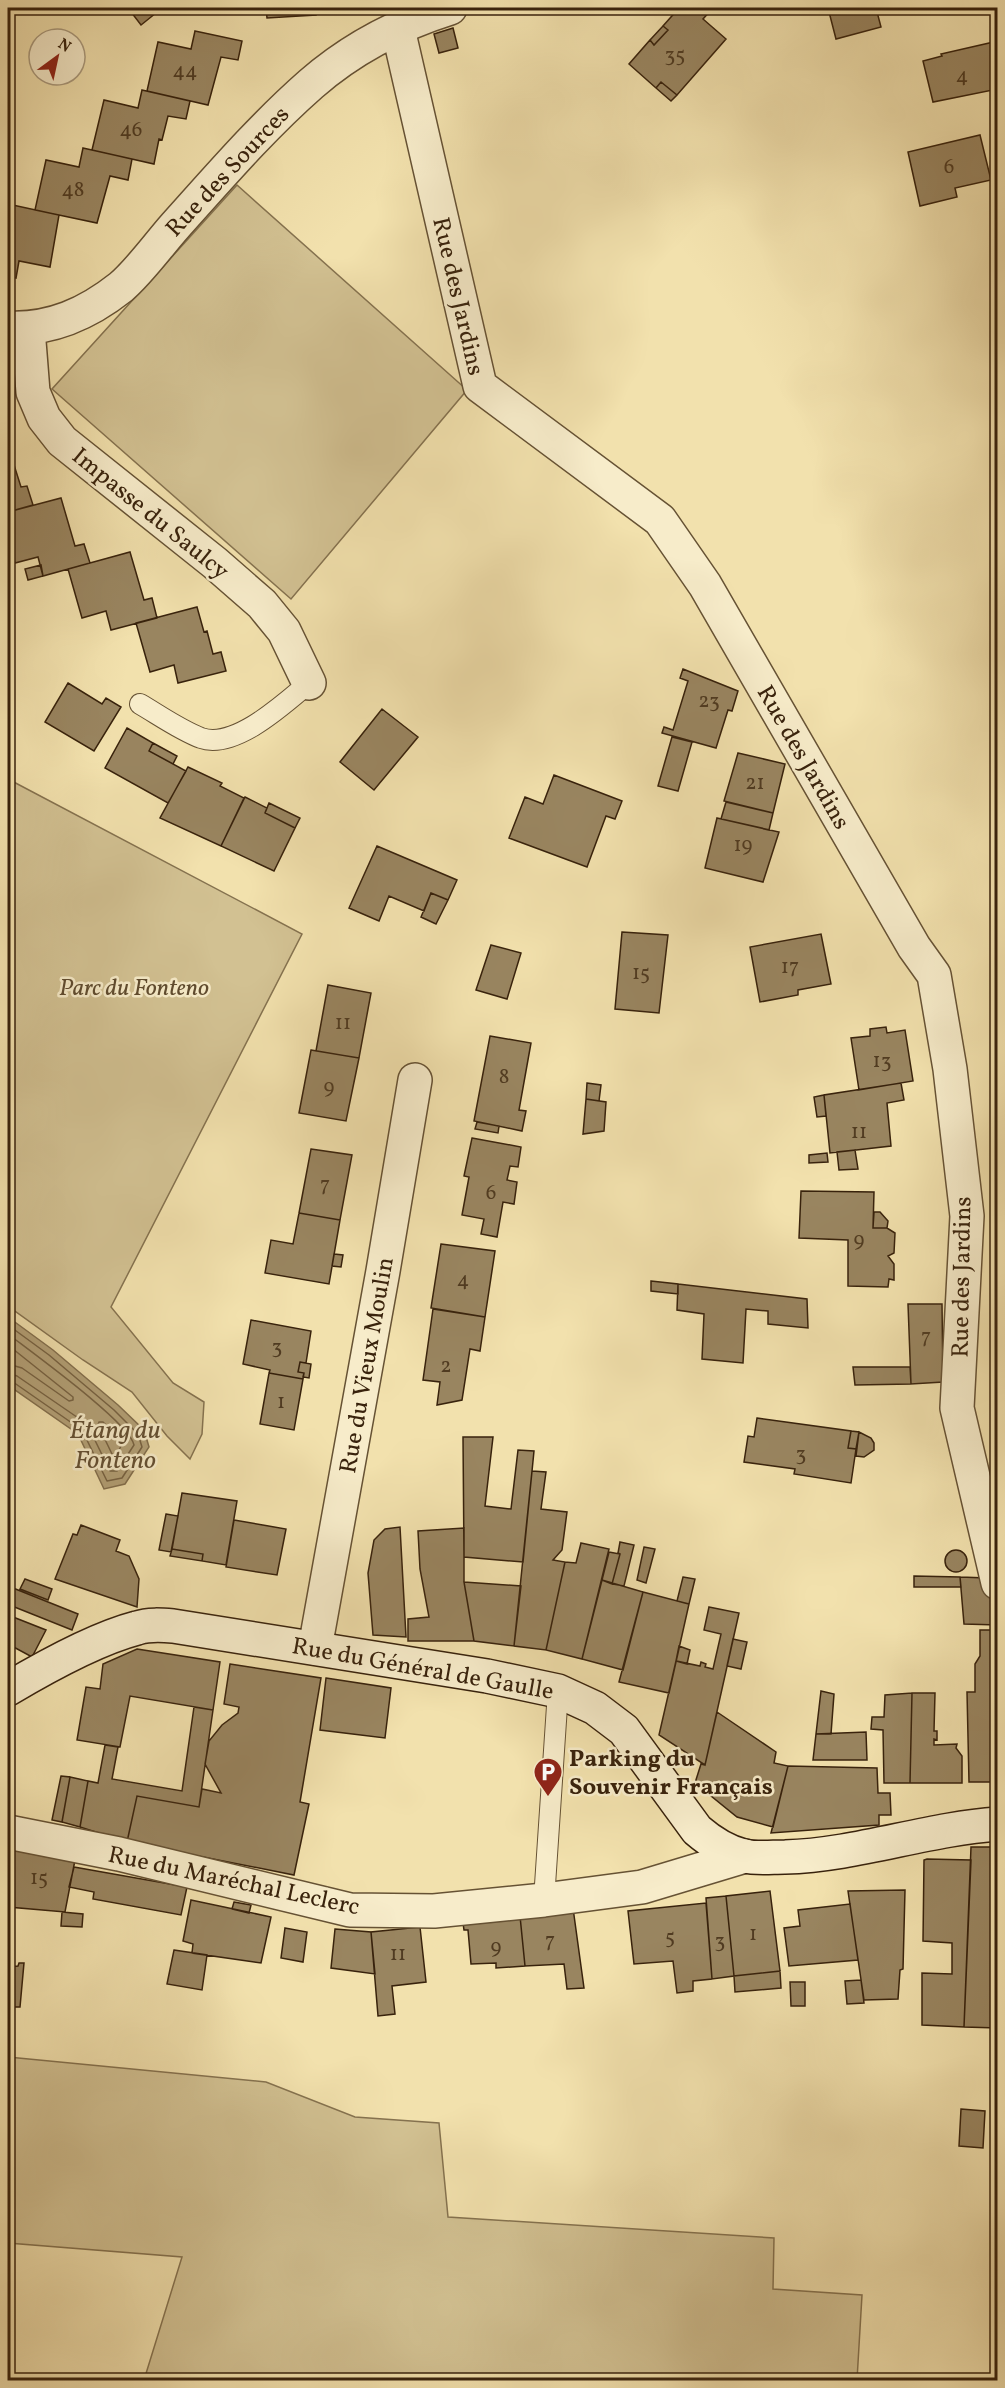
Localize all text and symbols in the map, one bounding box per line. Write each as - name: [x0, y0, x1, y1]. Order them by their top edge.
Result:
- north arrow: [27, 27, 87, 87]
- text: N: [53, 34, 75, 59]
- house number: 35: [665, 41, 685, 70]
- house number: 44: [172, 57, 198, 86]
- house number: 4: [956, 62, 968, 91]
- street label: Rue des Sources: [159, 99, 298, 245]
- house number: 46: [120, 116, 142, 145]
- house number: 6: [944, 153, 954, 182]
- house number: 48: [62, 176, 84, 205]
- street label: Rue des Jardins: [422, 214, 492, 379]
- street label: Impasse du Saulcy: [64, 440, 236, 589]
- street label: Rue des Jardins: [747, 680, 857, 836]
- house number: 23: [698, 687, 720, 716]
- house number: 21: [745, 769, 765, 798]
- house number: 19: [733, 831, 753, 860]
- house number: 17: [781, 953, 799, 982]
- house number: 15: [632, 959, 650, 988]
- park label: Parc du Fonteno: [59, 972, 209, 1006]
- house number: 11: [335, 1009, 351, 1038]
- house number: 13: [873, 1047, 891, 1076]
- house number: 8: [499, 1063, 509, 1092]
- house number: 9: [324, 1073, 335, 1102]
- house number: 11: [851, 1118, 867, 1147]
- house number: 7: [320, 1171, 330, 1200]
- house number: 6: [486, 1179, 496, 1208]
- street label: Rue des Jardins: [945, 1196, 981, 1358]
- house number: 9: [854, 1226, 865, 1255]
- street label: Rue du Vieux Moulin: [332, 1255, 404, 1476]
- house number: 4: [457, 1266, 469, 1295]
- house number: 7: [921, 1323, 931, 1352]
- house number: 3: [272, 1333, 282, 1362]
- house number: 2: [440, 1352, 452, 1381]
- house number: 1: [277, 1388, 285, 1417]
- water label: Étang du Fonteno: [69, 1413, 161, 1479]
- house number: 3: [796, 1440, 806, 1469]
- street label: Rue du Général de Gaulle: [289, 1630, 556, 1710]
- place label: Parking du Souvenir Français: [569, 1743, 773, 1805]
- parking icon: Parking du Souvenir Français: [532, 1756, 564, 1798]
- street label: Rue du Maréchal Leclerc: [105, 1839, 363, 1925]
- house number: 15: [30, 1864, 48, 1893]
- house number: 1: [749, 1920, 757, 1949]
- house number: 5: [665, 1923, 675, 1952]
- house number: 7: [545, 1927, 555, 1956]
- house number: 3: [715, 1927, 725, 1956]
- house number: 9: [491, 1933, 502, 1962]
- house number: 11: [390, 1940, 406, 1969]

